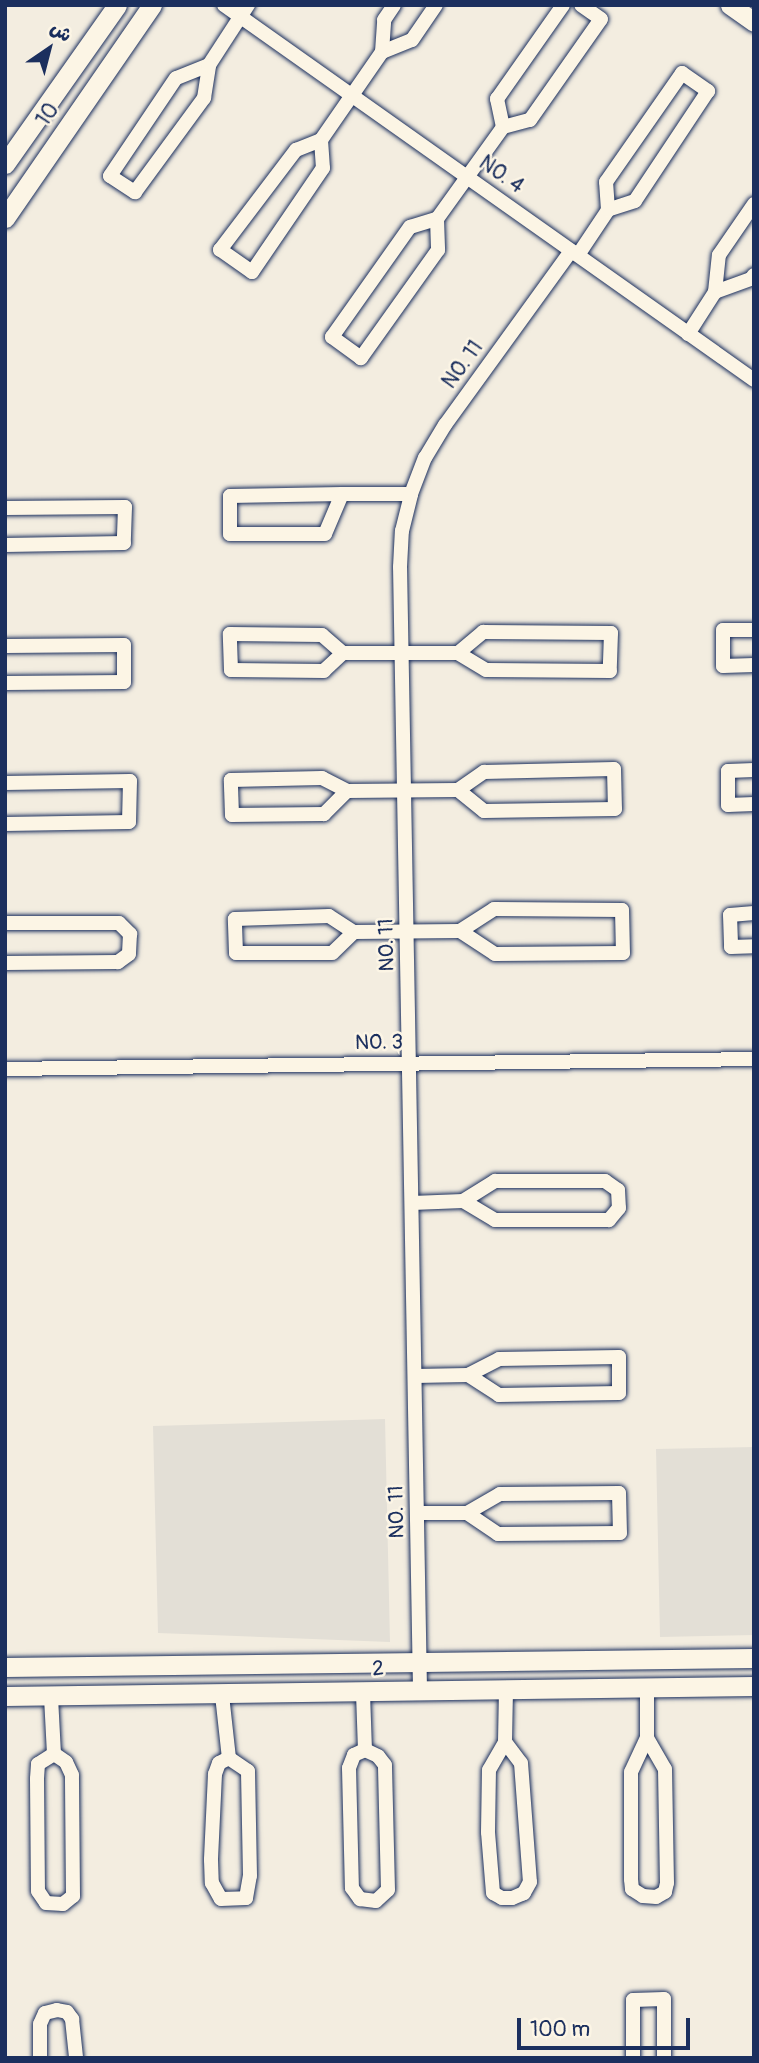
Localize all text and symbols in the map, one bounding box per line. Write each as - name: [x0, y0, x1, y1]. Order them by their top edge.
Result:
- north arrow: [14, 14, 84, 84]
- text: ش: [46, 16, 76, 48]
- street label: 10: [31, 99, 65, 131]
- street label: NO. 4: [474, 151, 528, 199]
- street label: NO. 11: [437, 336, 489, 394]
- street label: NO. 11: [374, 918, 400, 972]
- street label: NO. 3: [355, 1030, 403, 1056]
- street label: NO. 11: [384, 1485, 410, 1539]
- street label: 2: [371, 1656, 385, 1682]
- scale bar: [521, 2004, 694, 2048]
- text: 100 m: [530, 2016, 590, 2043]

